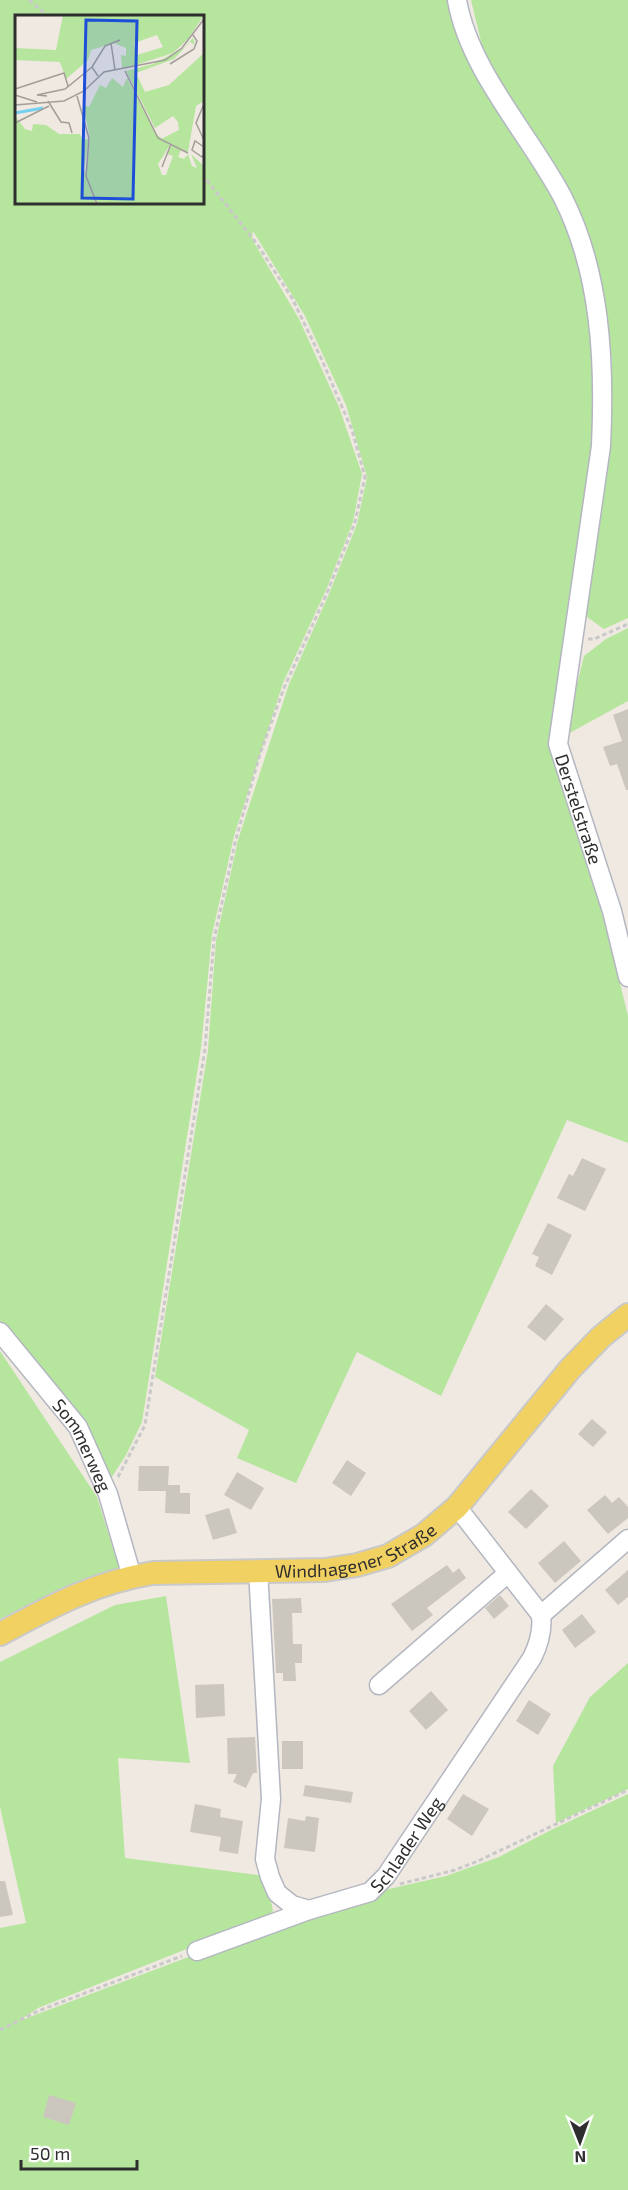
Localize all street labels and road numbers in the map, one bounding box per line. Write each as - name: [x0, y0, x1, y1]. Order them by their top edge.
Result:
- street label: Derstelstraße: [551, 751, 607, 867]
- street label: Sommerweg: [48, 1394, 117, 1495]
- street label: Windhagener Straße: [275, 1518, 441, 1582]
- street label: Schlader Weg: [365, 1792, 447, 1897]

